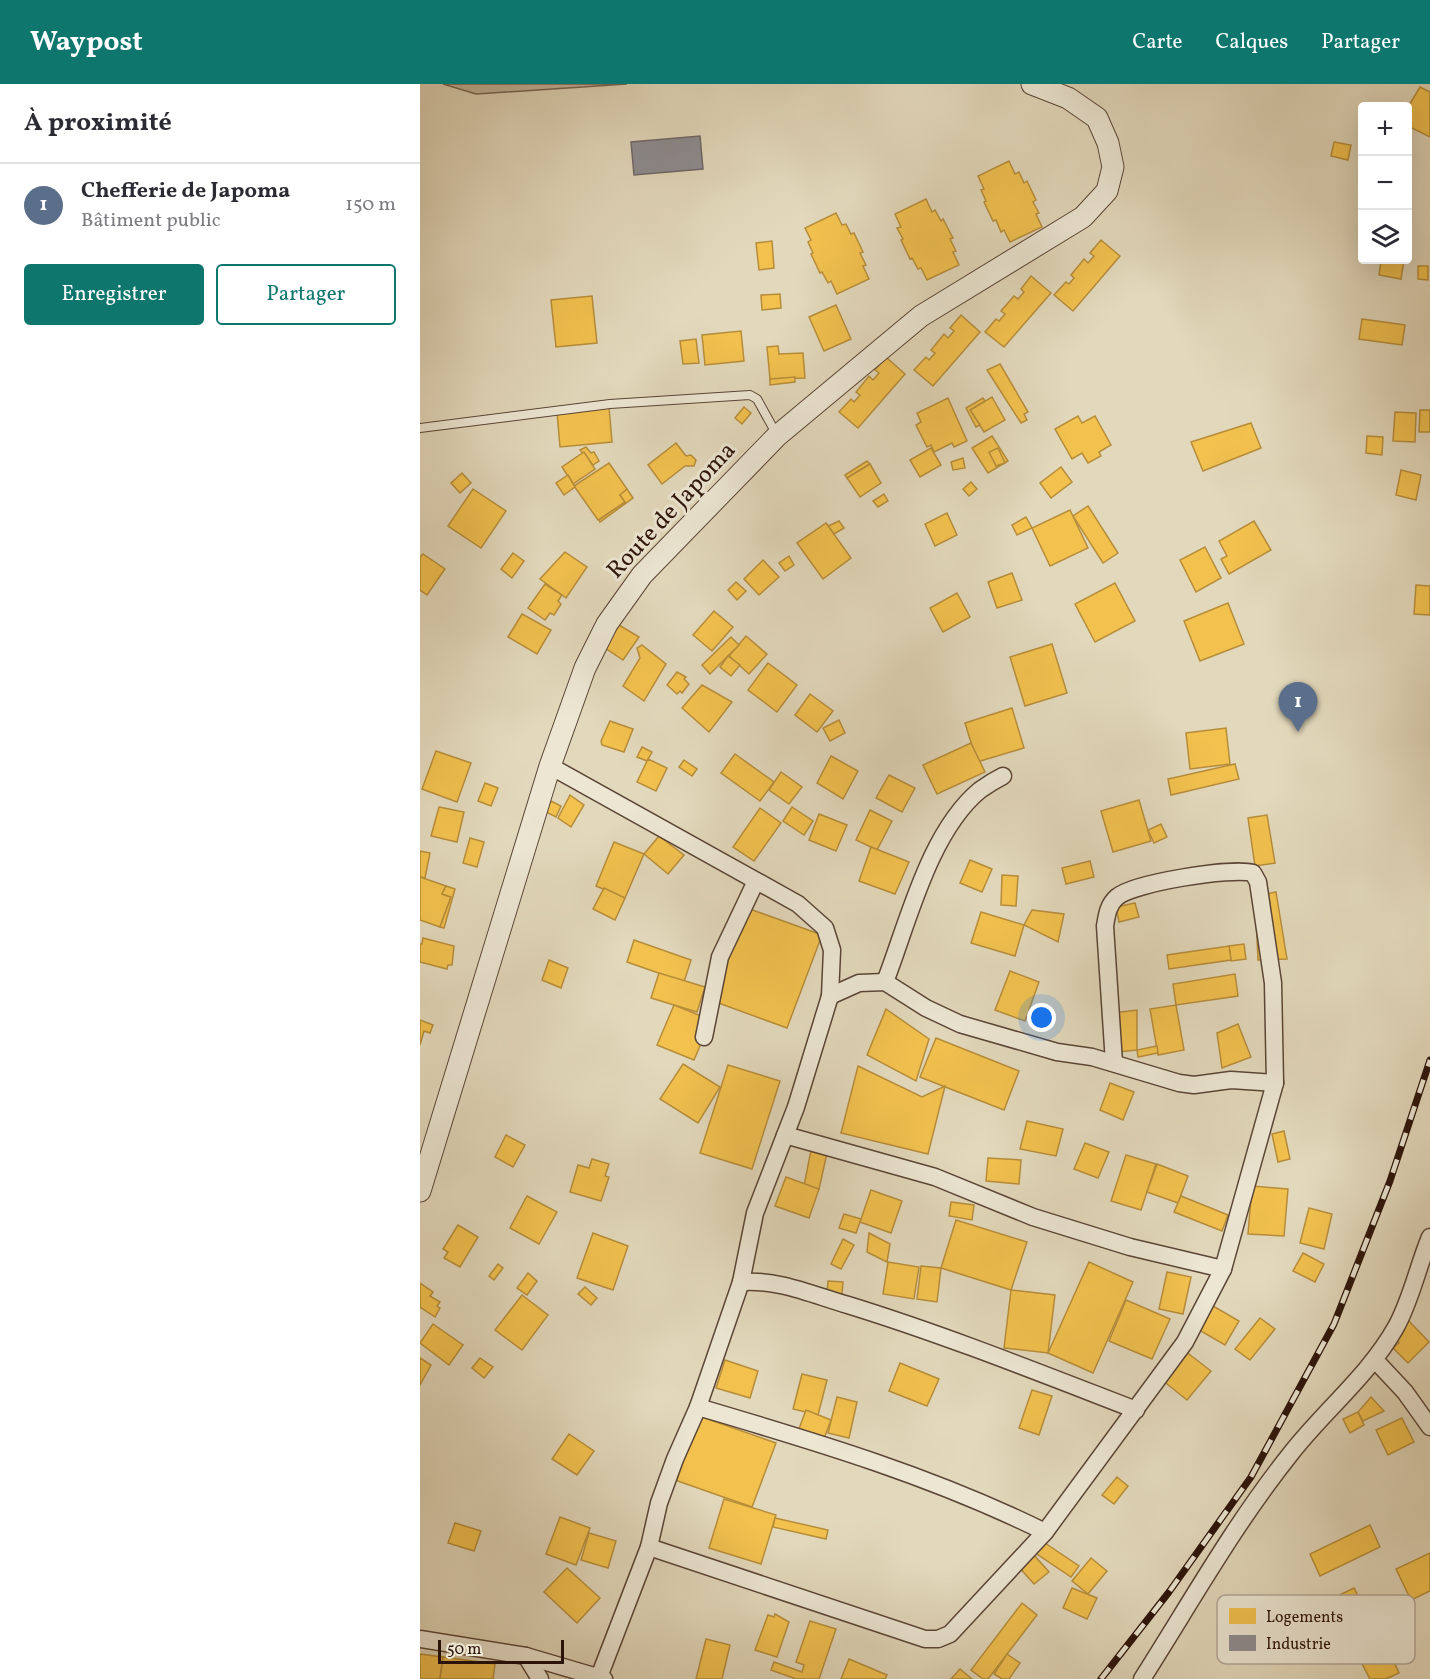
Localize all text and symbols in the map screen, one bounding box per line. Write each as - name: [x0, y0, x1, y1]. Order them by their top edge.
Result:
- text: Waypost: [30, 23, 143, 62]
- text: Carte: [1132, 28, 1183, 57]
- text: Calques: [1216, 28, 1288, 57]
- text: Partager: [1321, 28, 1400, 57]
- map controls: [1358, 102, 1412, 264]
- button: +: [1358, 102, 1412, 156]
- text: À proximité: [24, 105, 172, 141]
- button: −: [1358, 156, 1412, 210]
- text: Chefferie de Japoma: [81, 176, 290, 207]
- text: 1: [39, 191, 48, 219]
- text: 150 m: [345, 191, 396, 219]
- text: Bâtiment public: [81, 207, 221, 235]
- button: layers: [1358, 210, 1412, 264]
- button: Enregistrer: [24, 264, 204, 325]
- button: Partager: [216, 264, 396, 325]
- street label: Route de Japoma: [600, 435, 744, 587]
- pin: 1: [1278, 682, 1318, 732]
- your location: [1027, 1003, 1056, 1032]
- legend: [1217, 1595, 1415, 1664]
- text: Logements: [1266, 1607, 1343, 1629]
- text: Industrie: [1266, 1634, 1331, 1656]
- scale bar: [438, 1637, 564, 1664]
- text: 50 m: [447, 1639, 481, 1661]

